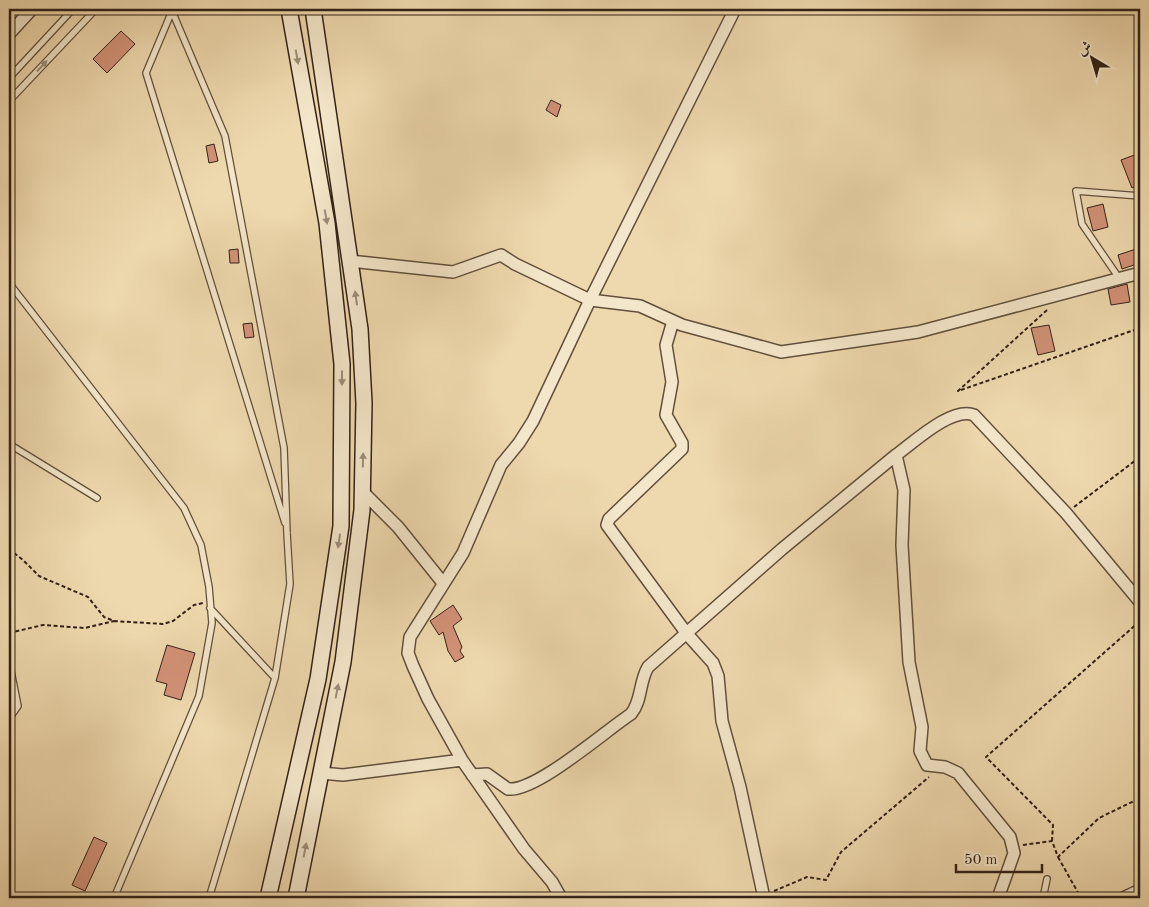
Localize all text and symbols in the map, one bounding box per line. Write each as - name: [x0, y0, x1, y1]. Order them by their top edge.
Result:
- north arrow: [1066, 32, 1116, 82]
- text: ش: [1075, 39, 1094, 58]
- one-way arrow: [294, 49, 302, 65]
- one-way arrow: [36, 60, 48, 72]
- one-way arrow: [322, 209, 330, 225]
- one-way arrow: [352, 290, 360, 306]
- one-way arrow: [338, 371, 346, 387]
- one-way arrow: [359, 452, 367, 468]
- one-way arrow: [334, 533, 342, 549]
- one-way arrow: [333, 684, 341, 699]
- scale bar: [956, 842, 1043, 874]
- one-way arrow: [301, 843, 309, 858]
- text: 50 m: [964, 853, 998, 868]

